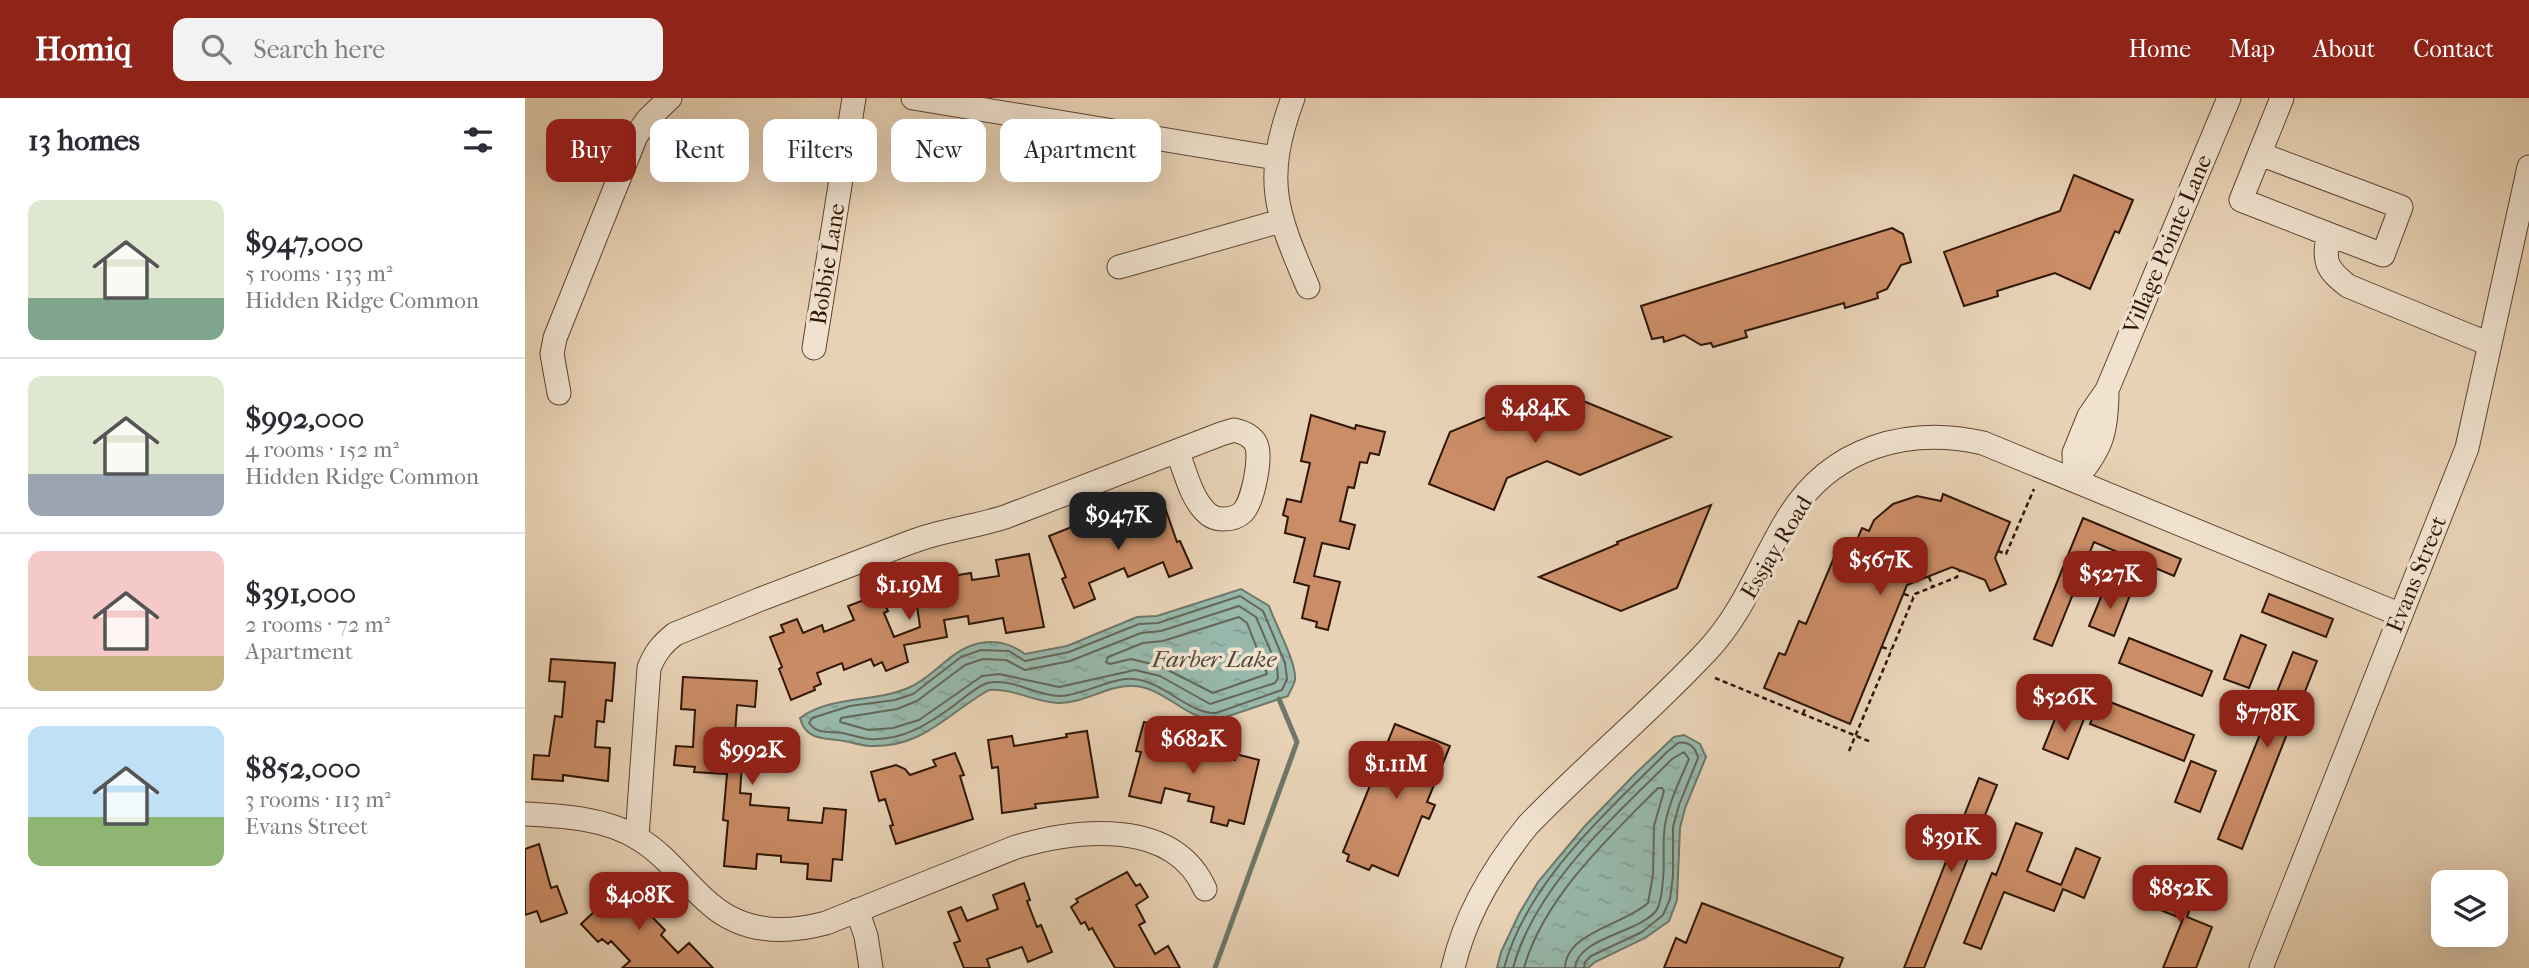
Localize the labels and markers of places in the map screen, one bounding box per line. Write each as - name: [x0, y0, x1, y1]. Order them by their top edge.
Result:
- pin: $484K: [1486, 386, 1584, 445]
- pin: $947K: [1069, 492, 1167, 552]
- pin: $567K: [1831, 538, 1929, 597]
- pin: $527K: [2061, 552, 2159, 611]
- pin: $1.19M: [852, 562, 966, 622]
- pin: $526K: [2015, 674, 2113, 734]
- pin: $778K: [2218, 690, 2316, 750]
- pin: $682K: [1144, 716, 1242, 776]
- pin: $992K: [703, 728, 801, 787]
- pin: $1.11M: [1339, 742, 1453, 801]
- pin: $391K: [1902, 814, 2000, 874]
- pin: $852K: [2131, 866, 2229, 925]
- pin: $408K: [590, 872, 688, 932]

